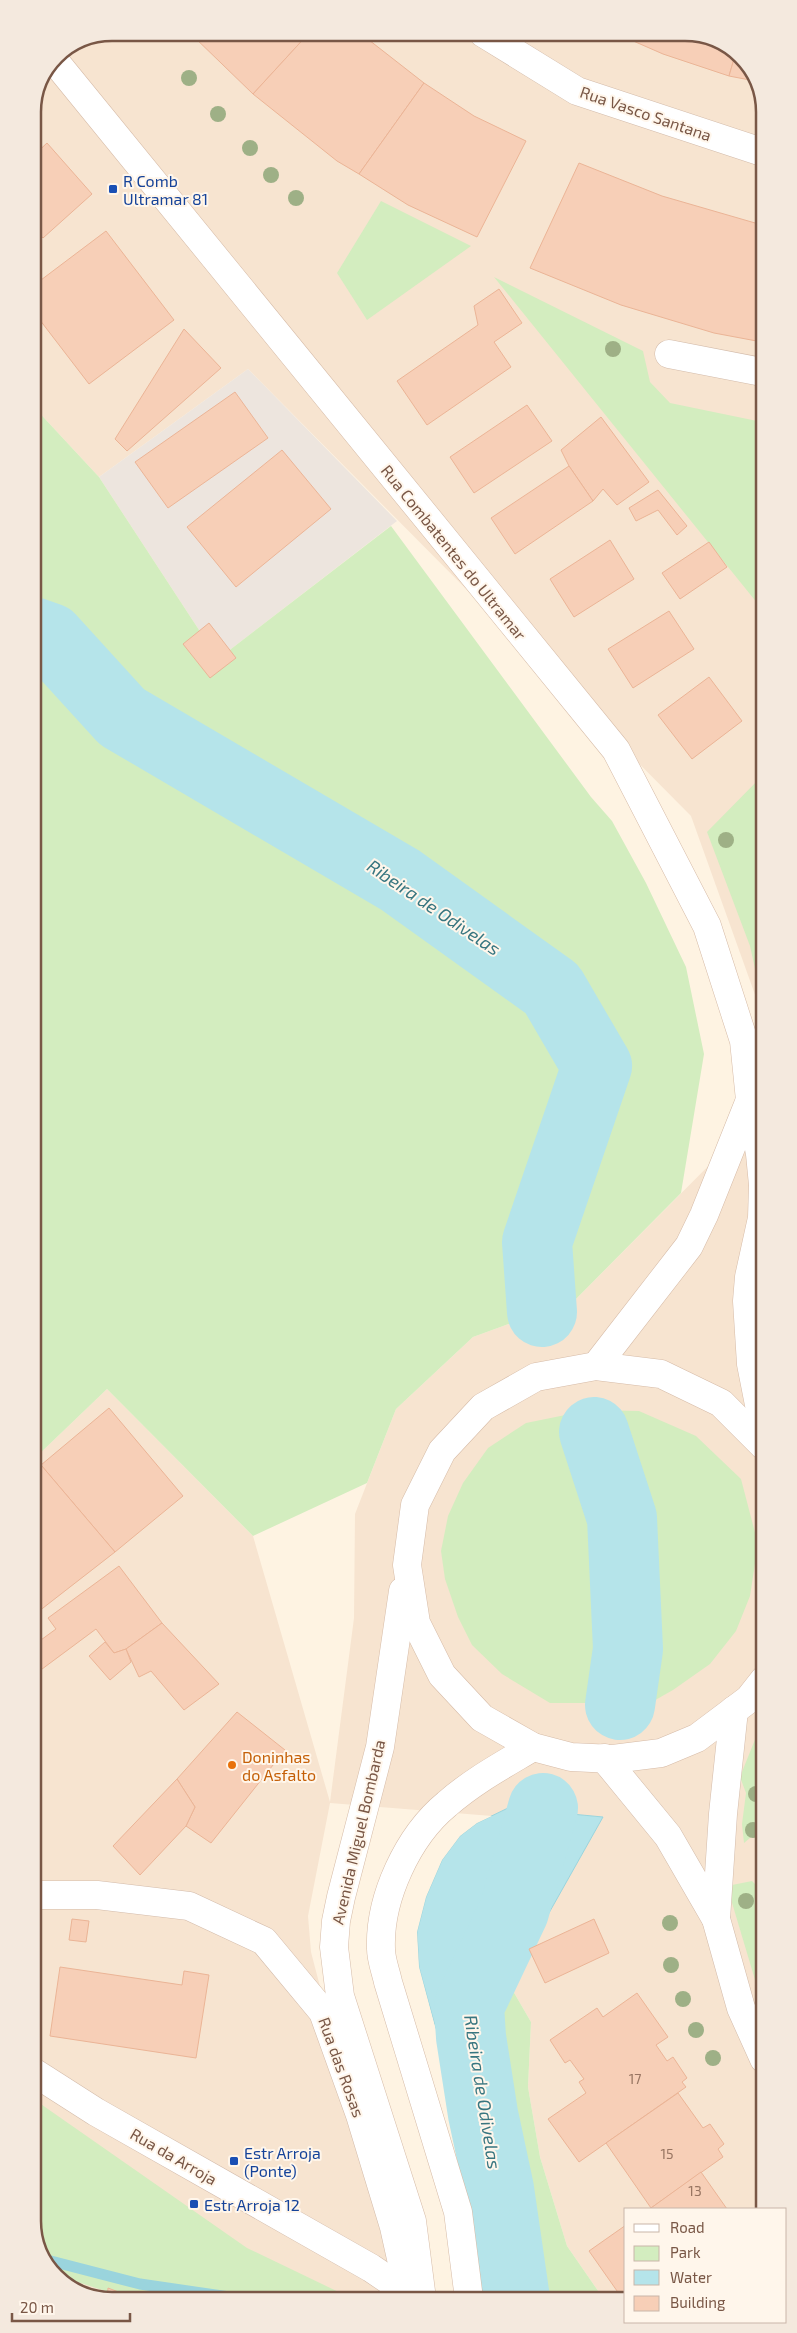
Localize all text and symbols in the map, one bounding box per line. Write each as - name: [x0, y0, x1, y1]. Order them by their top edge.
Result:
- street label: Rua Vasco Santana: [578, 82, 714, 144]
- place label: R Comb Ultramar 81: [123, 171, 208, 208]
- marker: R Comb Ultramar 81: [107, 183, 119, 195]
- street label: Rua Combatentes do Ultramar: [378, 461, 531, 644]
- water label: Ribeira de Odivelas: [363, 854, 505, 960]
- street label: Avenida Miguel Bombarda: [327, 1738, 389, 1926]
- place label: Doninhas do Asfalto: [242, 1747, 316, 1784]
- marker: Doninhas do Asfalto: [226, 1759, 238, 1771]
- water label: Ribeira de Odivelas: [460, 2013, 506, 2171]
- street label: Rua das Rosas: [315, 2014, 369, 2120]
- house number: 17: [629, 2070, 641, 2087]
- street label: Rua da Arroja: [127, 2124, 221, 2189]
- place label: Estr Arroja (Ponte): [244, 2143, 321, 2180]
- house number: 15: [660, 2145, 674, 2162]
- marker: Estr Arroja (Ponte): [228, 2155, 240, 2167]
- house number: 13: [688, 2182, 702, 2199]
- place label: Estr Arroja 12: [204, 2195, 300, 2215]
- marker: Estr Arroja 12: [188, 2198, 200, 2210]
- legend: [624, 2208, 787, 2323]
- text: Road: [670, 2218, 705, 2236]
- text: Park: [670, 2243, 701, 2261]
- text: Water: [670, 2268, 712, 2286]
- scale bar: [12, 2290, 130, 2322]
- text: Building: [670, 2293, 726, 2311]
- text: 20 m: [20, 2298, 54, 2316]

